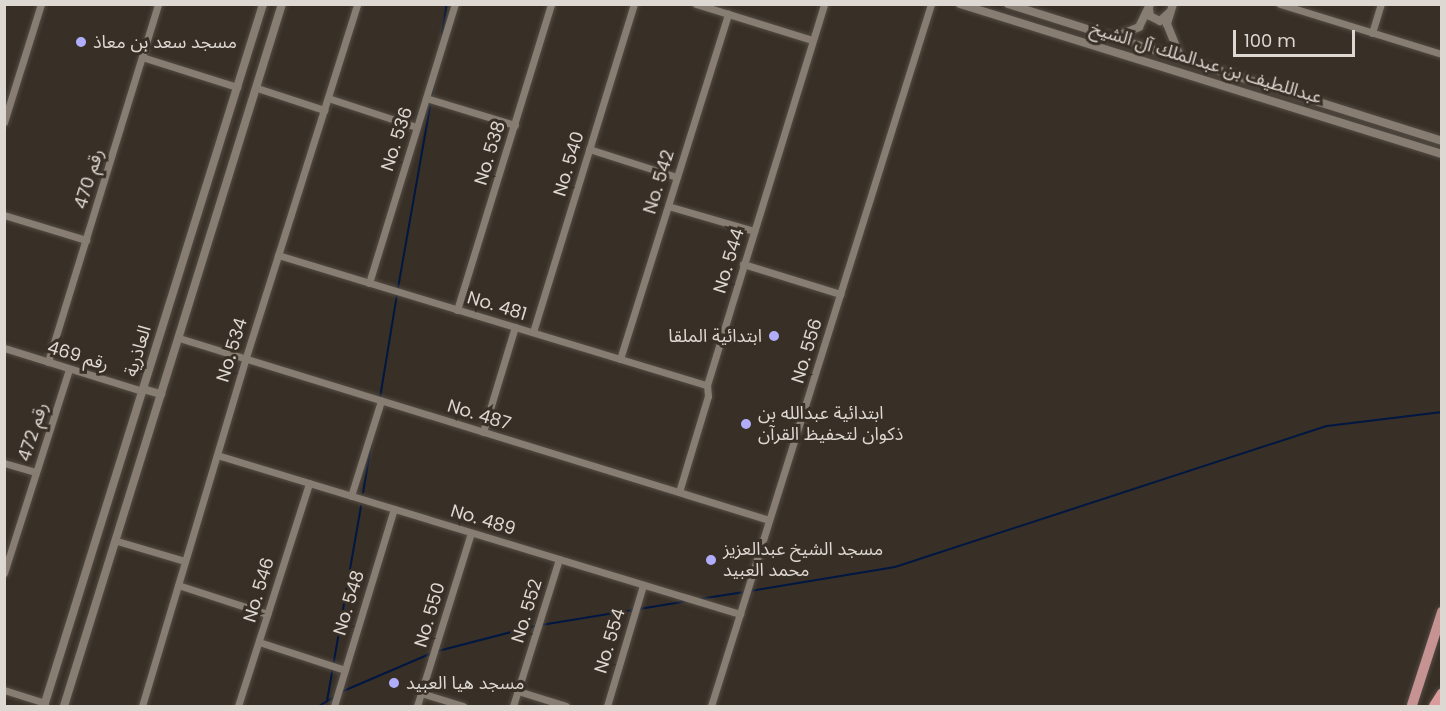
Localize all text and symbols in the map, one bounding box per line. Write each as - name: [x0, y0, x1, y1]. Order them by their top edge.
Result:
- street label: عبداللطيف بن عبدالملك آل الشيخ: [1088, 17, 1324, 109]
- scale bar: [1236, 18, 1358, 56]
- text: 100 m: [1244, 28, 1296, 53]
- place label: مسجد سعد بن معاذ: [93, 31, 237, 53]
- marker: مسجد سعد بن معاذ: [74, 35, 88, 49]
- street label: No. 536: [377, 104, 417, 174]
- street label: No. 538: [470, 118, 510, 188]
- street label: No. 540: [549, 129, 589, 199]
- street label: رقم 470: [70, 146, 108, 212]
- street label: No. 542: [639, 147, 679, 217]
- street label: No. 544: [709, 226, 749, 296]
- street label: No. 481: [465, 287, 529, 325]
- street label: No. 534: [212, 315, 252, 385]
- street label: No. 556: [787, 316, 827, 386]
- street label: العاذرية: [120, 323, 156, 379]
- place label: ابتدائية الملقا: [668, 325, 762, 347]
- marker: ابتدائية الملقا: [767, 329, 781, 343]
- street label: رقم 469: [45, 336, 111, 376]
- street label: No. 487: [445, 395, 513, 435]
- street label: رقم 472: [13, 400, 53, 464]
- place label: ابتدائية عبدالله بن ذكوان لتحفيظ القرآن: [758, 403, 903, 446]
- marker: ابتدائية عبدالله بن ذكوان لتحفيظ القرآن: [739, 417, 753, 431]
- street label: No. 489: [448, 500, 518, 540]
- place label: مسجد الشيخ عبدالعزيز محمد العبيد: [723, 539, 883, 582]
- marker: مسجد الشيخ عبدالعزيز محمد العبيد: [704, 553, 718, 567]
- street label: No. 546: [239, 555, 279, 625]
- street label: No. 548: [329, 568, 369, 638]
- street label: No. 552: [507, 576, 547, 646]
- street label: No. 550: [410, 580, 450, 650]
- street label: No. 554: [590, 606, 630, 676]
- place label: مسجد هيا العبيد: [406, 672, 524, 694]
- marker: مسجد هيا العبيد: [387, 676, 401, 690]

